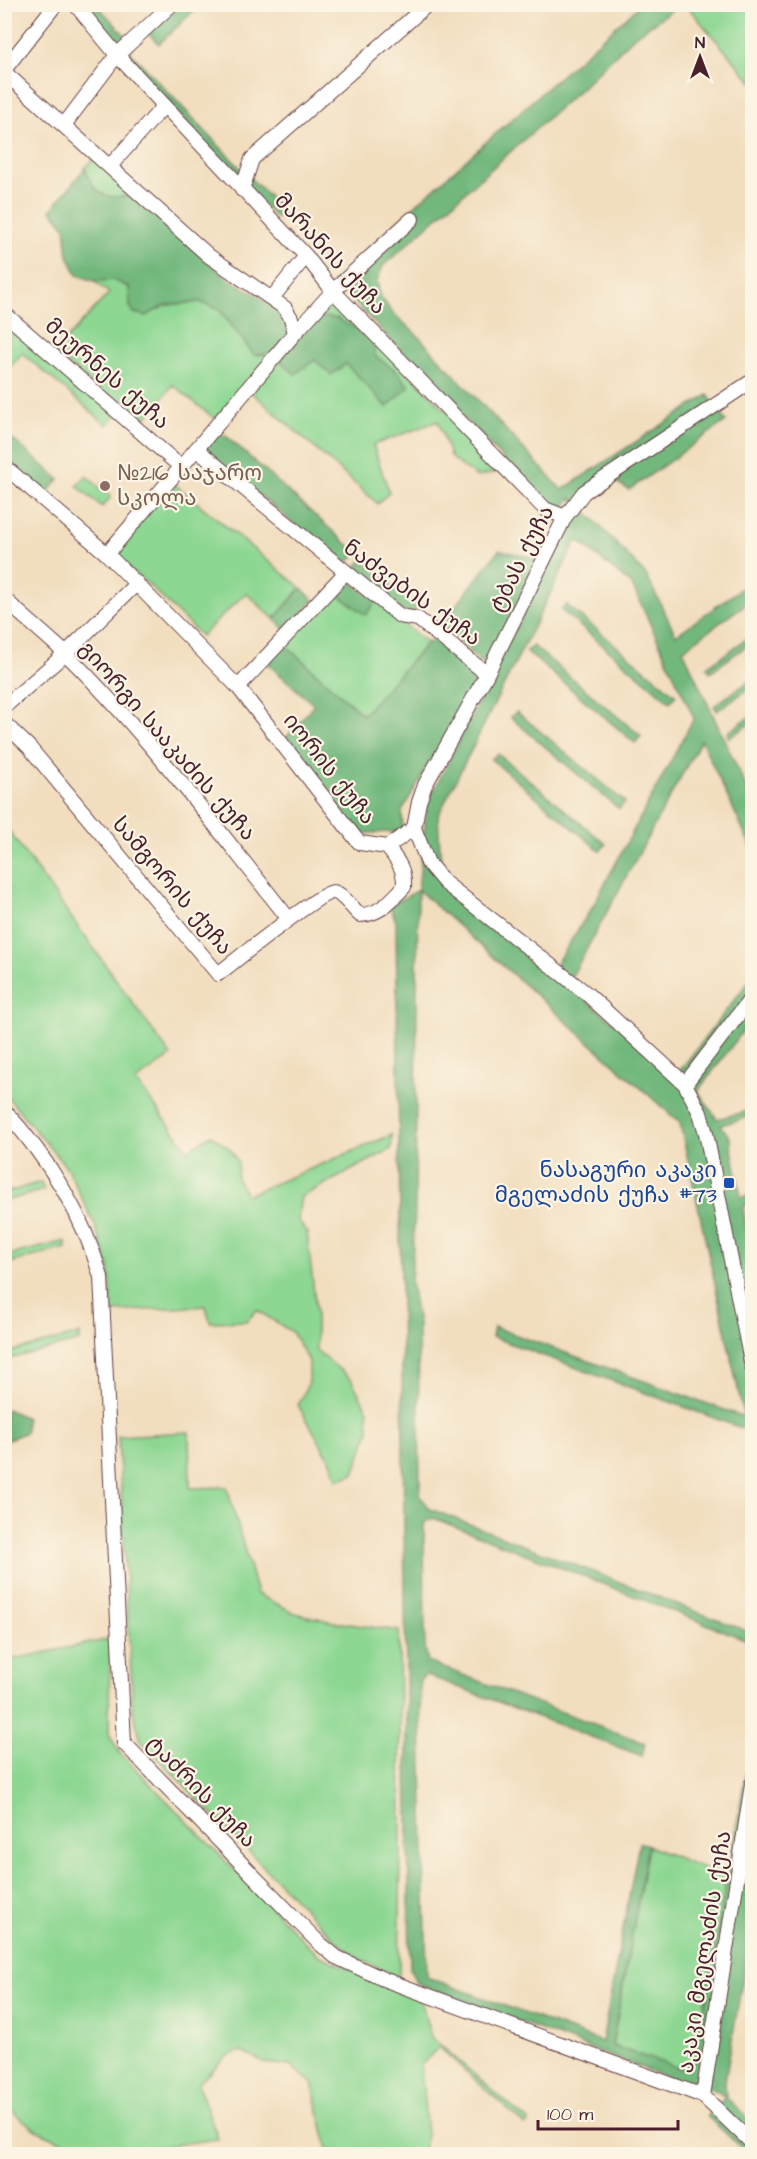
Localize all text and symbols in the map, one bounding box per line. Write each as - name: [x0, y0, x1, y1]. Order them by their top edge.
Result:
- north arrow: [670, 27, 730, 87]
- text: N: [695, 32, 705, 54]
- street label: მარანის ქუჩა: [267, 186, 393, 322]
- street label: მეურნეს ქუჩა: [38, 311, 176, 437]
- place label: №216 საჯარო სკოლა: [117, 458, 262, 514]
- marker: №216 საჯარო სკოლა: [98, 479, 112, 493]
- street label: ტბას ქუჩა: [482, 500, 562, 618]
- street label: ნაძვების ქუჩა: [337, 532, 487, 654]
- street label: გიორგი სააკაძის ქუჩა: [71, 634, 263, 848]
- street label: იორის ქუჩა: [276, 707, 382, 831]
- street label: სამგორის ქუჩა: [105, 810, 239, 962]
- place label: ნასაგური აკაკი მგელაძის ქუჩა #73: [495, 1155, 717, 1211]
- marker: ნასაგური აკაკი მგელაძის ქუჩა #73: [722, 1176, 736, 1190]
- street label: ტაძრის ქუჩა: [139, 1729, 263, 1855]
- street label: აკაკი მგელაძის ქუჩა: [671, 1829, 739, 2075]
- scale bar: [538, 2093, 678, 2131]
- text: 100 m: [547, 2102, 593, 2127]

